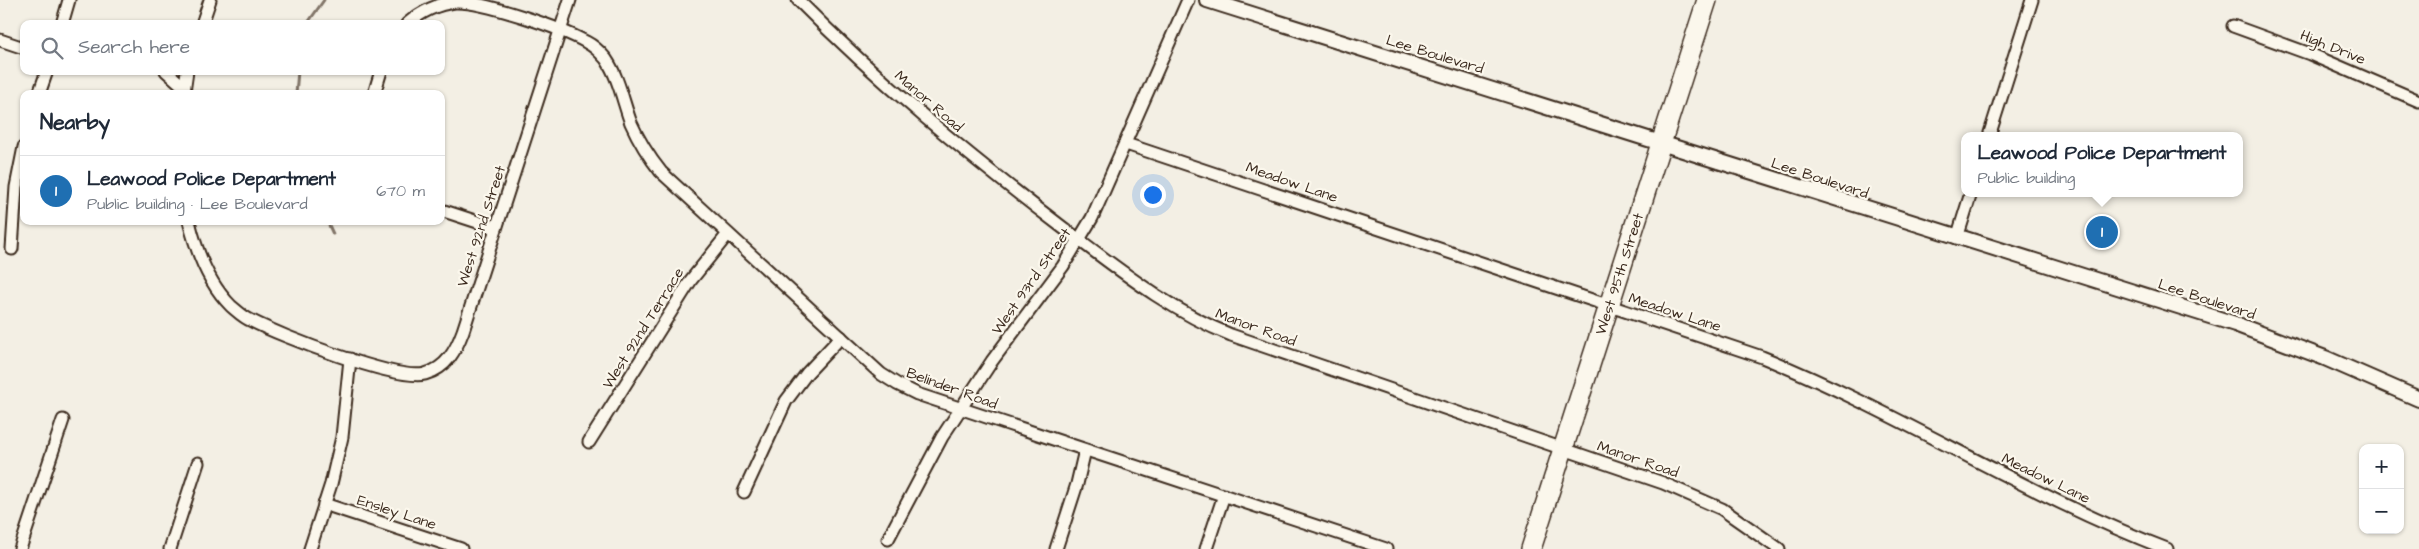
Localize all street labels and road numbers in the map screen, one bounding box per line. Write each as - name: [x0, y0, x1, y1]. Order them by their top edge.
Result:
- street label: High Drive: [2297, 25, 2369, 71]
- street label: Lee Boulevard: [1383, 30, 1487, 79]
- street label: Manor Road: [890, 66, 968, 137]
- street label: Lee Boulevard: [1768, 153, 1871, 204]
- street label: Meadow Lane: [1243, 157, 1341, 208]
- street label: West 92nd Street: [452, 163, 511, 290]
- street label: West 95th Street: [1590, 210, 1649, 338]
- street label: West 93rd Street: [987, 224, 1076, 339]
- street label: West 92nd Terrace: [598, 264, 689, 393]
- street label: Lee Boulevard: [2155, 274, 2258, 325]
- street label: Meadow Lane: [1626, 288, 1724, 337]
- street label: Manor Road: [1212, 303, 1300, 352]
- street label: Belinder Road: [903, 362, 1001, 415]
- street label: Manor Road: [1594, 436, 1682, 483]
- street label: Meadow Lane: [1998, 448, 2094, 509]
- street label: Ensley Lane: [354, 490, 439, 536]

